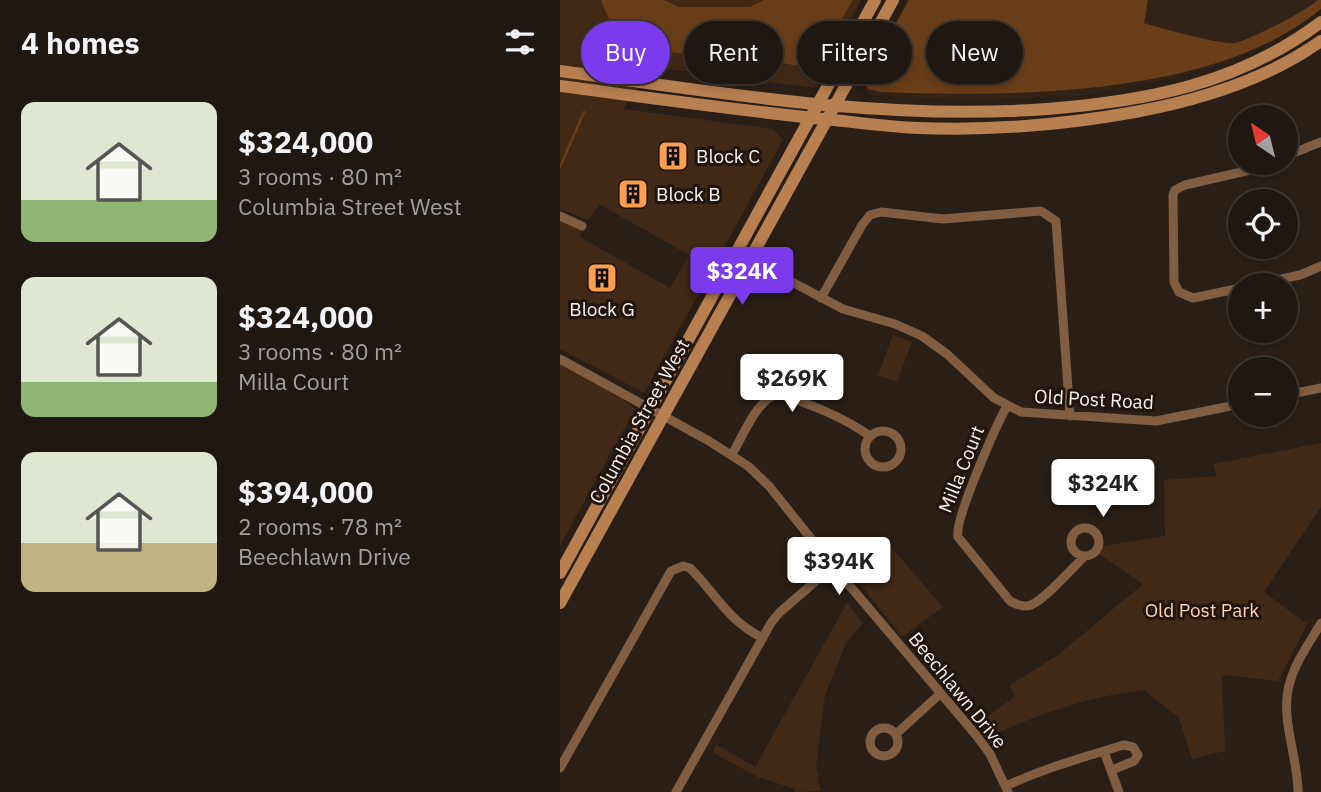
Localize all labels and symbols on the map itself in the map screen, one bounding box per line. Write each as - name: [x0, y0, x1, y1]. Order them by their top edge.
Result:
- north arrow: [1228, 105, 1298, 175]
- building icon: Block C: [656, 139, 690, 173]
- place label: Block C: [696, 144, 760, 168]
- building icon: Block B: [616, 177, 650, 211]
- place label: Block B: [656, 182, 721, 206]
- pin: $324K: [693, 247, 791, 307]
- building icon: Block G: [585, 261, 619, 295]
- place label: Block G: [569, 297, 635, 321]
- street label: Columbia Street West: [584, 334, 694, 508]
- pin: $269K: [743, 354, 841, 414]
- street label: Old Post Road: [1034, 384, 1154, 414]
- street label: Milla Court: [933, 422, 989, 516]
- pin: $324K: [1054, 460, 1152, 519]
- pin: $394K: [790, 538, 888, 597]
- park label: Old Post Park: [1145, 598, 1259, 622]
- street label: Beechlawn Drive: [904, 627, 1012, 753]

